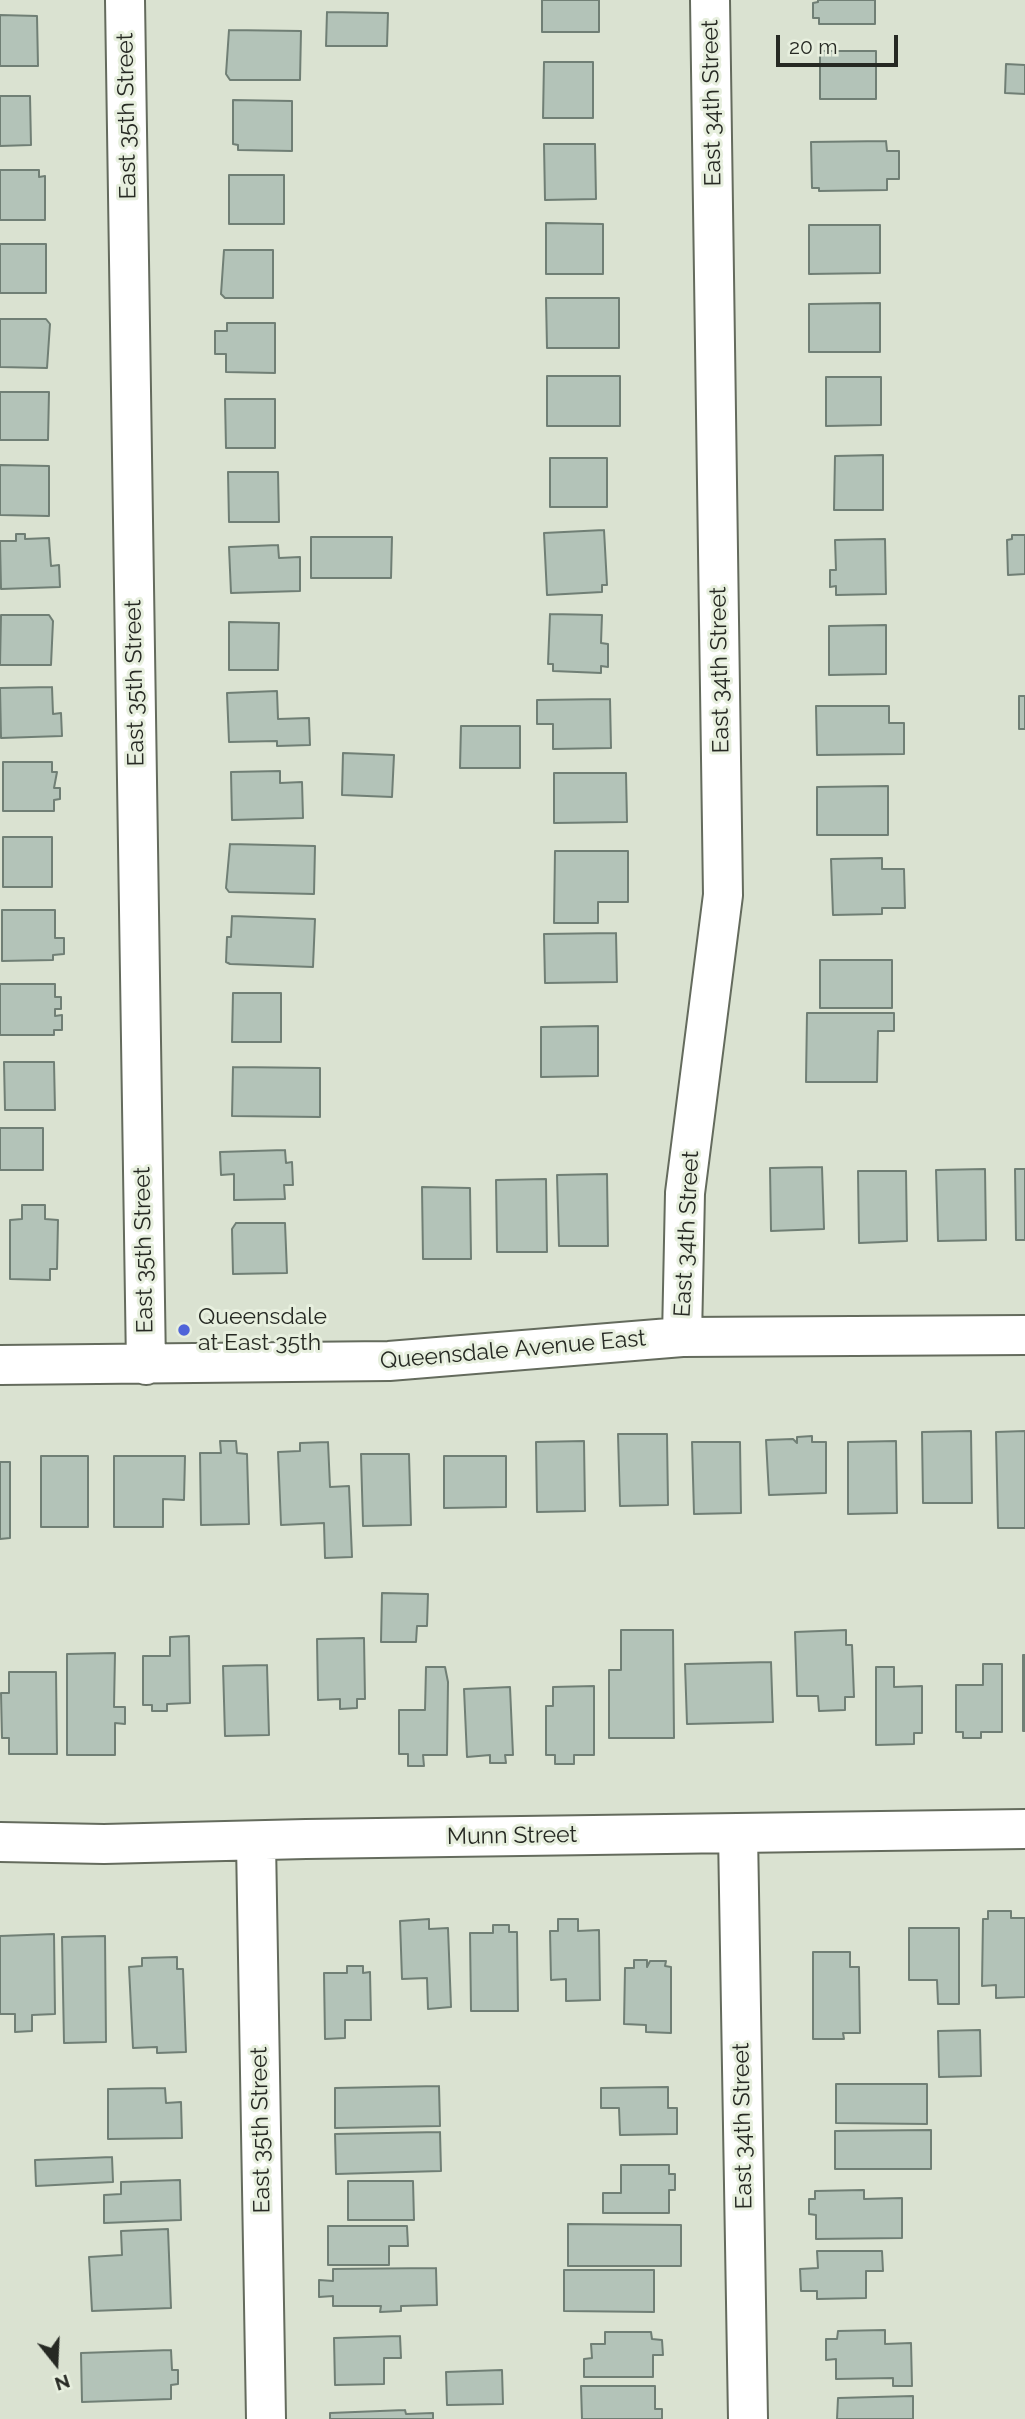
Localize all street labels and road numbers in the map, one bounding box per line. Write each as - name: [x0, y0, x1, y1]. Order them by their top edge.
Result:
- street label: East 34th Street: [697, 19, 727, 187]
- street label: East 35th Street: [112, 32, 142, 200]
- street label: East 34th Street: [705, 586, 735, 754]
- street label: East 35th Street: [120, 599, 150, 767]
- street label: East 34th Street: [669, 1150, 705, 1318]
- street label: East 35th Street: [129, 1166, 159, 1334]
- street label: Queensdale Avenue East: [379, 1325, 647, 1375]
- street label: Munn Street: [447, 1821, 577, 1851]
- street label: East 34th Street: [728, 2042, 758, 2210]
- street label: East 35th Street: [246, 2046, 276, 2214]

